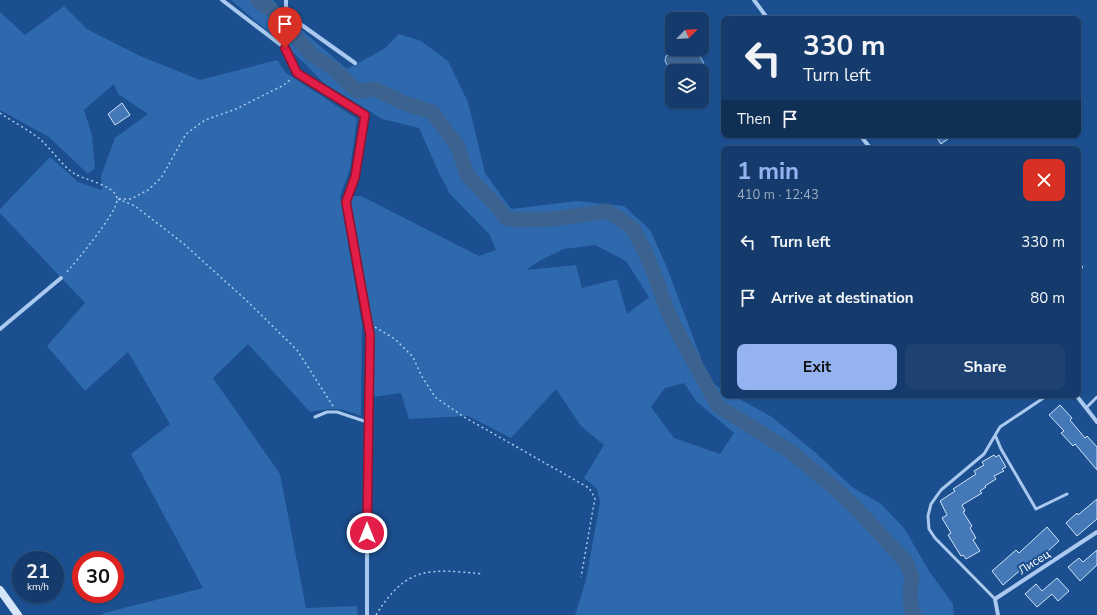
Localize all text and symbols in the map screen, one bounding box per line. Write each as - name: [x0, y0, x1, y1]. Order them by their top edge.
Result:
- pin: [268, 7.0, 302, 48]
- north arrow: [665, 12, 709, 56]
- map controls: [665, 12, 709, 108]
- icon: arrive: [274, 13, 296, 35]
- text: 330 m: [803, 27, 886, 65]
- icon: left: [737, 32, 789, 84]
- text: Turn left: [803, 63, 871, 87]
- button: layers: [665, 64, 709, 108]
- icon: arrive: [779, 108, 801, 130]
- text: Then: [737, 109, 771, 129]
- text: 1 min: [737, 155, 799, 187]
- button: close: [1023, 159, 1065, 201]
- text: 410 m · 12:43: [737, 186, 819, 204]
- icon: left: [737, 231, 759, 253]
- text: Turn left: [771, 232, 830, 252]
- text: 330 m: [1021, 232, 1065, 252]
- icon: arrive: [737, 287, 759, 309]
- text: Arrive at destination: [771, 288, 914, 308]
- text: 80 m: [1030, 288, 1065, 308]
- button: Exit: [737, 344, 897, 390]
- button: Share: [905, 344, 1065, 390]
- position arrow: [346, 512, 388, 554]
- street label: Лисец: [1015, 546, 1053, 578]
- speed limit sign: 30: [72, 551, 124, 603]
- text: 21: [26, 558, 50, 585]
- text: km/h: [27, 580, 49, 594]

